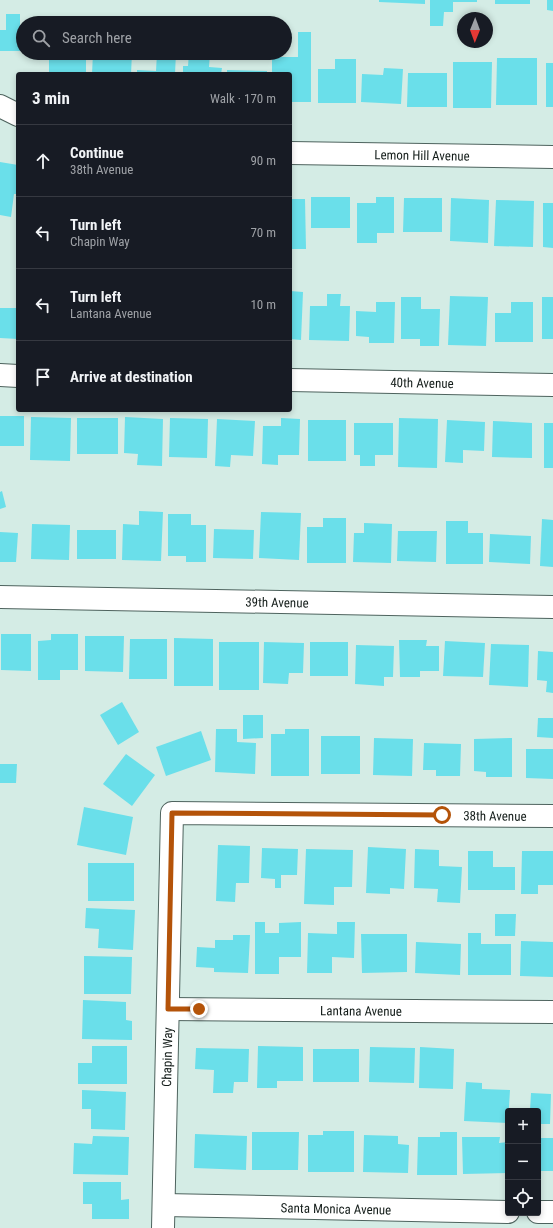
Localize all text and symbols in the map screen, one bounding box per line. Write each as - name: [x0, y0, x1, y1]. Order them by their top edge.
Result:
- north arrow: [457, 12, 493, 48]
- search box: [16, 16, 292, 60]
- icon: search: [30, 27, 52, 49]
- text: Search here: [62, 29, 132, 47]
- text: 3 min: [32, 88, 70, 108]
- text: Walk · 170 m: [210, 91, 276, 106]
- text: Continue: [70, 144, 124, 162]
- street label: Lemon Hill Avenue: [374, 147, 470, 163]
- icon: ahead: [32, 150, 54, 172]
- text: 90 m: [250, 153, 276, 168]
- text: 38th Avenue: [70, 162, 133, 177]
- text: Turn left: [70, 216, 121, 234]
- icon: left: [32, 222, 54, 244]
- text: 70 m: [250, 225, 276, 240]
- text: Chapin Way: [70, 234, 130, 249]
- text: Turn left: [70, 288, 121, 306]
- icon: left: [32, 294, 54, 316]
- text: 10 m: [250, 297, 276, 312]
- text: Lantana Avenue: [70, 306, 152, 321]
- icon: arrive: [32, 366, 54, 388]
- text: Arrive at destination: [70, 368, 193, 386]
- street label: 40th Avenue: [390, 374, 454, 391]
- street label: 39th Avenue: [245, 594, 309, 610]
- route start: [433, 806, 451, 824]
- street label: 38th Avenue: [463, 808, 527, 823]
- route end: [190, 1000, 208, 1018]
- street label: Lantana Avenue: [320, 1003, 402, 1018]
- street label: Chapin Way: [159, 1026, 175, 1087]
- map controls: [505, 1108, 541, 1216]
- button: +: [505, 1108, 541, 1144]
- button: −: [505, 1144, 541, 1180]
- button: locate: [505, 1180, 541, 1216]
- street label: Santa Monica Avenue: [280, 1200, 391, 1217]

